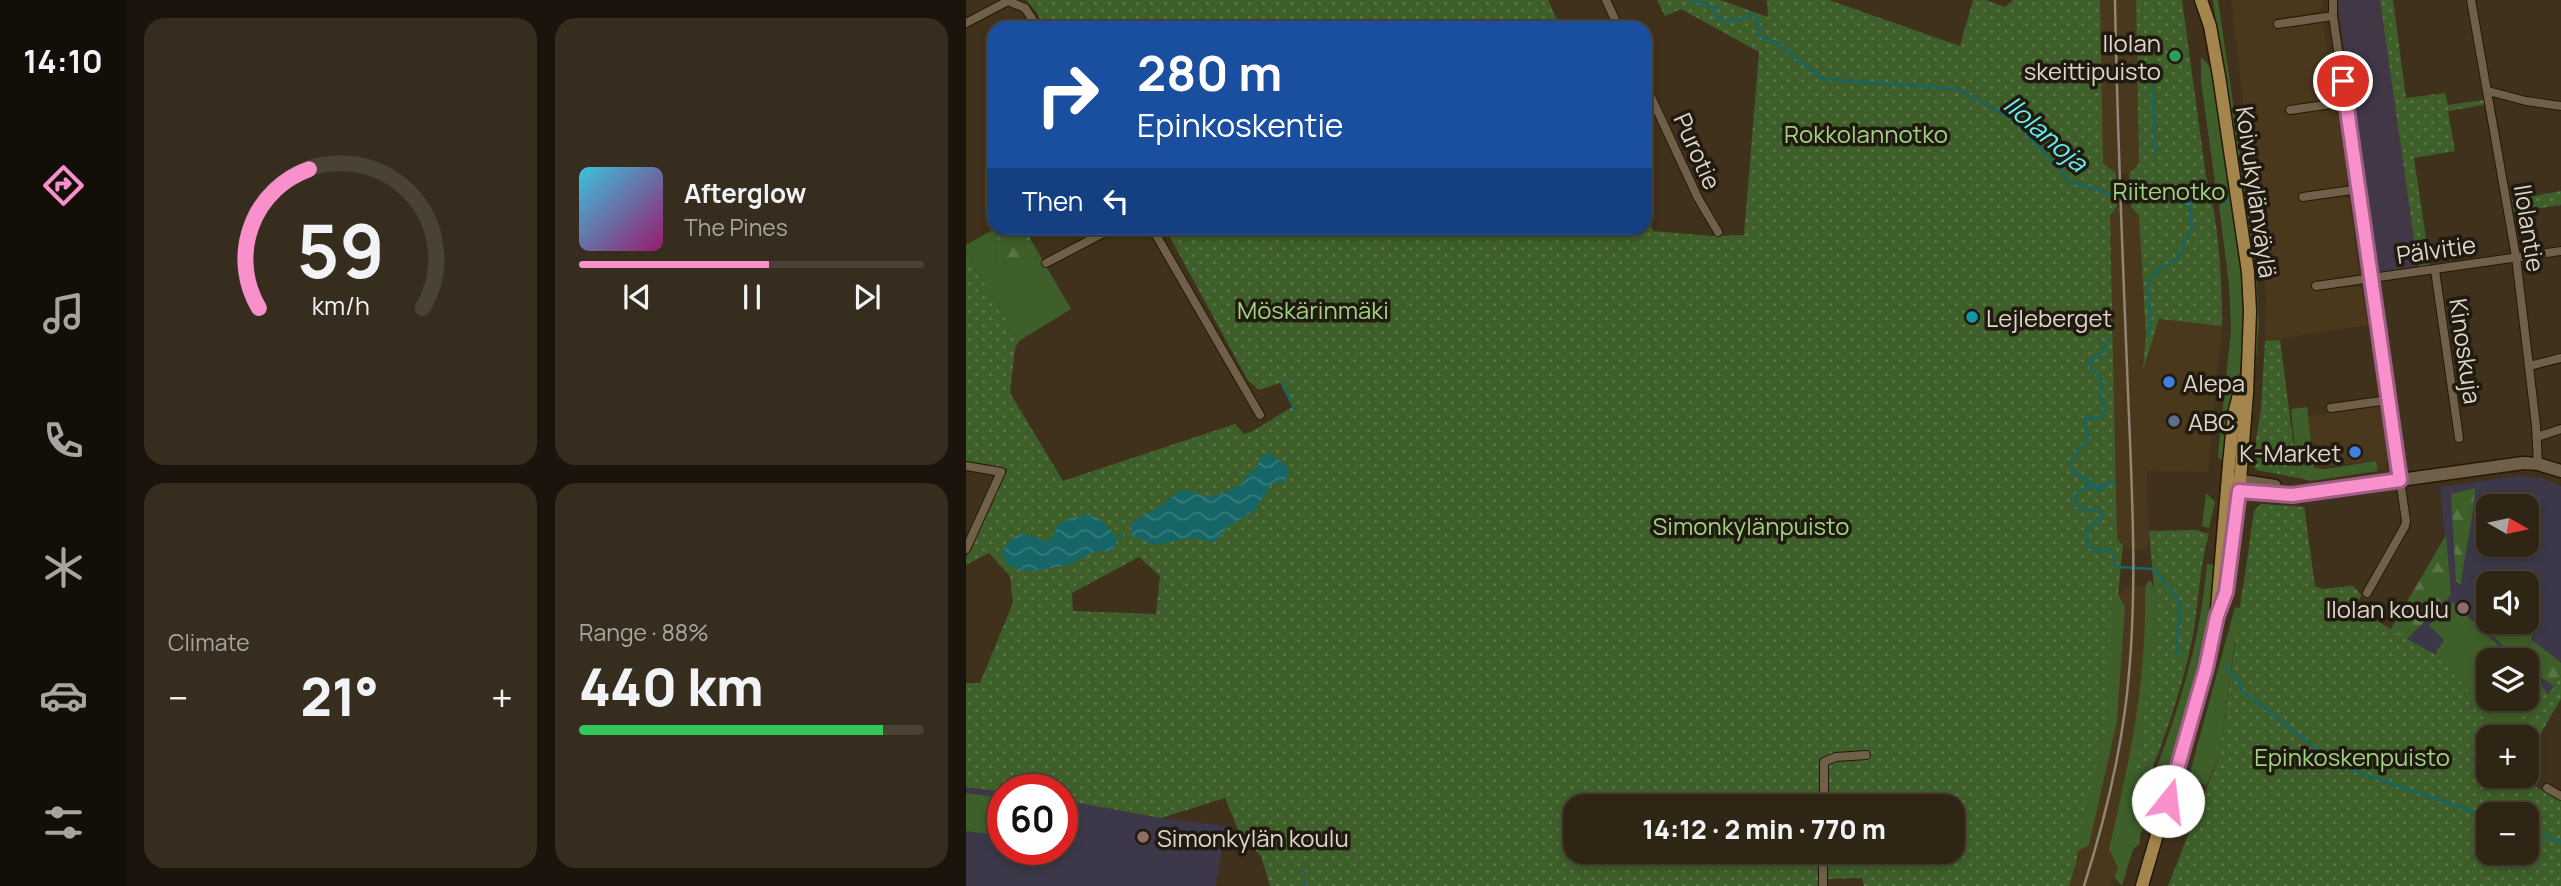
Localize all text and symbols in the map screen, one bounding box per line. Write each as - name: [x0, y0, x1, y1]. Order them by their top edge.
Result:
- place label: Ilolan skeittipuisto: [2024, 26, 2161, 87]
- text: 14:10: [23, 39, 103, 83]
- text: 280 m: [1137, 39, 1282, 106]
- marker: Ilolan skeittipuisto: [2167, 48, 2183, 64]
- icon: right: [1022, 49, 1113, 140]
- pin: [2313, 51, 2373, 111]
- icon: arrive: [2324, 62, 2362, 100]
- water label: Ilolanoja: [1997, 87, 2097, 180]
- text: Epinkoskentie: [1137, 103, 1344, 147]
- street label: Koivukylänväylä: [2229, 104, 2285, 280]
- street label: Purotie: [1667, 107, 1729, 195]
- park label: Rokkolannotko: [1784, 117, 1948, 150]
- icon: directions: [39, 161, 88, 210]
- park label: Riitenotko: [2113, 174, 2226, 207]
- text: Afterglow: [684, 175, 806, 211]
- icon: left: [1097, 182, 1135, 220]
- street label: Ilolantie: [2507, 182, 2553, 274]
- text: Then: [1022, 183, 1083, 219]
- text: 59: [297, 200, 384, 300]
- text: The Pines: [684, 211, 788, 243]
- street label: Pälvitie: [2394, 227, 2478, 271]
- icon: previous: [618, 278, 656, 316]
- icon: pause: [733, 278, 771, 316]
- icon: next: [848, 278, 886, 316]
- text: km/h: [311, 288, 370, 323]
- icon: music: [39, 289, 88, 338]
- park label: Möskärinmäki: [1237, 293, 1389, 326]
- street label: Kinoskuja: [2442, 296, 2490, 406]
- place label: Lejleberget: [1986, 301, 2112, 334]
- marker: Lejleberget: [1964, 309, 1980, 325]
- place label: Alepa: [2183, 366, 2245, 399]
- marker: Alepa: [2161, 374, 2177, 390]
- place label: ABC: [2188, 405, 2235, 438]
- marker: ABC: [2166, 413, 2182, 429]
- icon: phone: [39, 416, 88, 465]
- place label: K-Market: [2239, 436, 2341, 469]
- marker: K-Market: [2347, 444, 2363, 460]
- north arrow: [2476, 494, 2539, 556]
- map controls: [2476, 494, 2539, 865]
- park label: Simonkylänpuisto: [1653, 509, 1849, 542]
- icon: climate: [39, 543, 88, 592]
- button: sound: [2476, 571, 2539, 634]
- place label: Ilolan koulu: [2326, 592, 2449, 625]
- marker: Ilolan koulu: [2455, 600, 2471, 616]
- text: Range · 88%: [579, 616, 709, 648]
- text: Climate: [168, 626, 250, 658]
- button: layers: [2476, 648, 2539, 711]
- text: 440 km: [579, 651, 764, 722]
- text: 21°: [301, 661, 379, 732]
- icon: car: [39, 671, 88, 720]
- text: −: [168, 671, 189, 723]
- text: +: [491, 671, 513, 723]
- button: +: [2476, 725, 2539, 788]
- park label: Epinkoskenpuisto: [2254, 740, 2450, 773]
- position arrow: [2131, 764, 2205, 838]
- speed limit sign: 60: [987, 774, 1078, 865]
- icon: filters: [39, 798, 88, 847]
- button: −: [2476, 802, 2539, 865]
- text: 14:12 · 2 min · 770 m: [1642, 811, 1886, 847]
- place label: Simonkylän koulu: [1157, 821, 1349, 854]
- marker: Simonkylän koulu: [1135, 829, 1151, 845]

